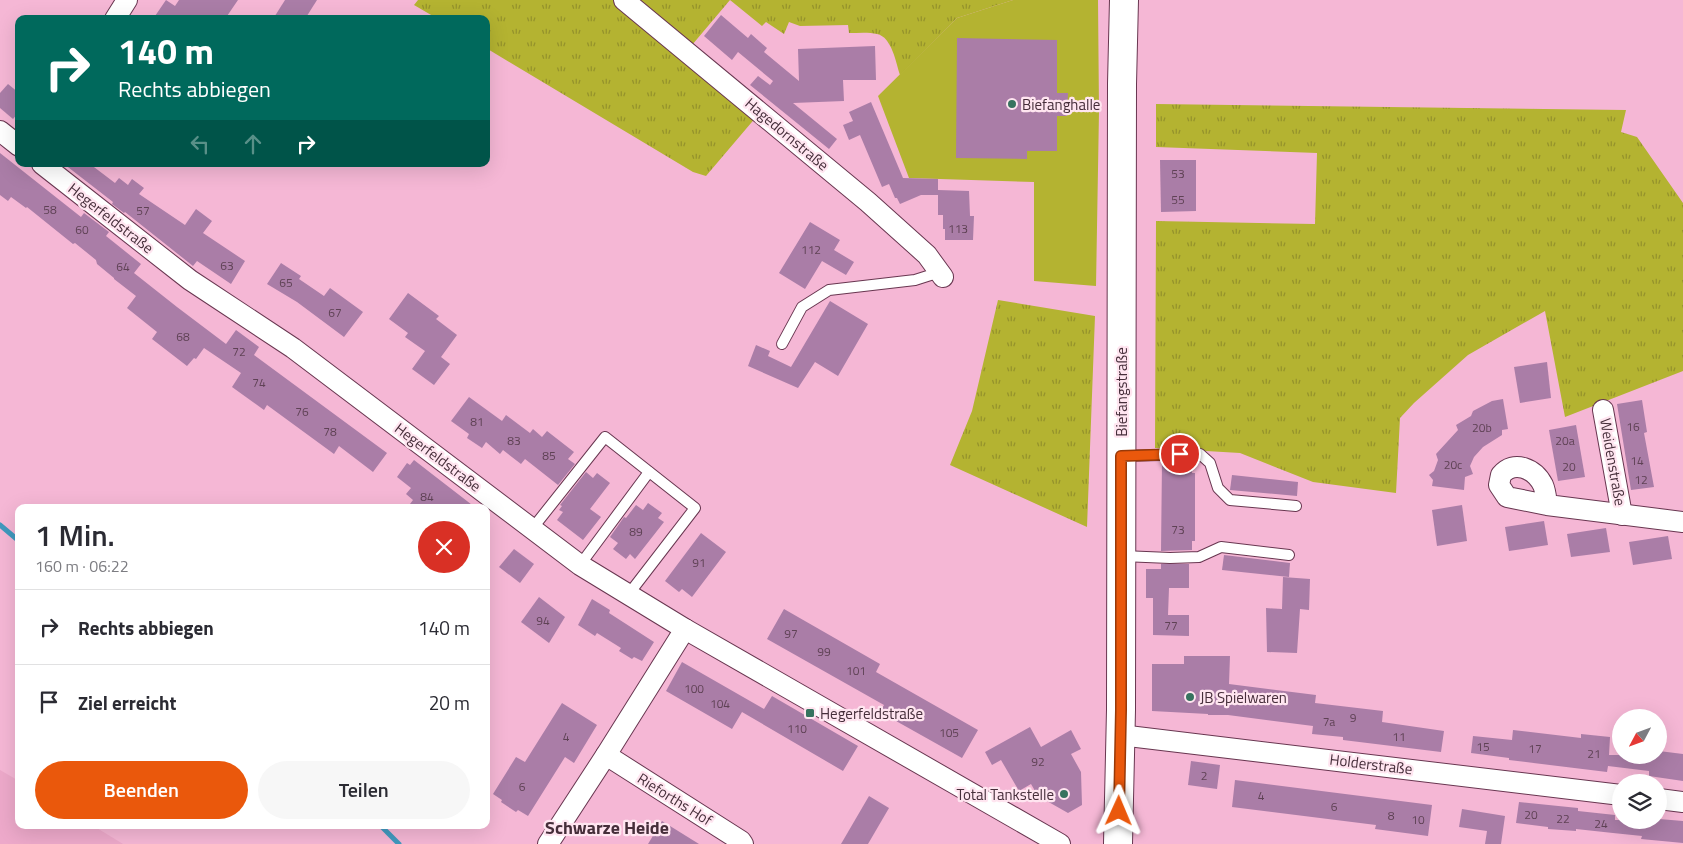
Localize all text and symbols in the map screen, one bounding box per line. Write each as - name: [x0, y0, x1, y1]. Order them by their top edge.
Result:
- text: 140 m: [118, 24, 214, 78]
- icon: right: [35, 35, 100, 100]
- text: Rechts abbiegen: [118, 72, 271, 106]
- street label: Hagedornstraße: [740, 92, 834, 176]
- place label: Biefanghalle: [1022, 93, 1100, 116]
- marker: Biefanghalle: [1006, 98, 1018, 110]
- icon: left: [186, 130, 214, 158]
- icon: ahead: [239, 130, 267, 158]
- icon: right: [292, 130, 320, 158]
- house number: 53: [1171, 164, 1185, 183]
- street label: Hegerfeldstraße: [63, 177, 159, 259]
- house number: 55: [1171, 190, 1185, 209]
- house number: 58: [43, 200, 57, 219]
- house number: 57: [136, 201, 150, 220]
- house number: 113: [948, 219, 968, 238]
- house number: 60: [75, 220, 89, 239]
- house number: 112: [801, 240, 821, 259]
- house number: 63: [220, 256, 234, 275]
- house number: 64: [116, 257, 130, 276]
- house number: 65: [279, 273, 293, 292]
- house number: 67: [328, 303, 342, 322]
- house number: 68: [176, 327, 190, 346]
- house number: 72: [232, 342, 246, 361]
- street label: Biefangstraße: [1110, 347, 1133, 437]
- house number: 74: [252, 373, 266, 392]
- house number: 76: [295, 402, 309, 421]
- house number: 81: [470, 412, 484, 431]
- street label: Weidenstraße: [1594, 416, 1632, 508]
- street label: Hegerfeldstraße: [390, 417, 486, 497]
- house number: 16: [1626, 417, 1640, 436]
- house number: 20b: [1472, 418, 1492, 437]
- house number: 78: [323, 422, 337, 441]
- house number: 83: [507, 431, 521, 450]
- house number: 20a: [1555, 431, 1575, 450]
- pin: [1159, 433, 1201, 475]
- icon: arrive: [1166, 440, 1194, 468]
- house number: 85: [542, 446, 556, 465]
- house number: 14: [1630, 451, 1644, 470]
- house number: 20c: [1444, 455, 1462, 474]
- house number: 20: [1562, 457, 1576, 476]
- house number: 12: [1634, 470, 1648, 489]
- house number: 84: [420, 487, 434, 506]
- text: 1 Min.: [35, 512, 115, 558]
- house number: 73: [1171, 520, 1185, 539]
- button: close: [418, 521, 470, 573]
- house number: 89: [629, 522, 643, 541]
- house number: 91: [692, 553, 706, 572]
- text: 160 m · 06:22: [35, 554, 129, 578]
- house number: 94: [536, 611, 550, 630]
- icon: right: [35, 613, 63, 641]
- text: Rechts abbiegen: [78, 613, 214, 642]
- text: 140 m: [418, 613, 470, 642]
- house number: 77: [1164, 616, 1178, 635]
- house number: 97: [784, 624, 798, 643]
- house number: 99: [817, 642, 831, 661]
- house number: 101: [846, 661, 866, 680]
- house number: 100: [684, 679, 704, 698]
- place label: JB Spielwaren: [1200, 686, 1287, 709]
- icon: arrive: [35, 688, 63, 716]
- text: Ziel erreicht: [78, 688, 176, 717]
- text: 20 m: [429, 688, 470, 717]
- marker: JB Spielwaren: [1184, 691, 1196, 703]
- house number: 104: [710, 694, 730, 713]
- place label: Hegerfeldstraße: [820, 702, 923, 725]
- marker: Hegerfeldstraße: [804, 707, 816, 719]
- house number: 9: [1350, 708, 1357, 727]
- north arrow: [1612, 709, 1668, 764]
- map controls: [1612, 709, 1667, 829]
- house number: 7a: [1323, 712, 1335, 731]
- house number: 110: [787, 719, 807, 738]
- house number: 105: [939, 723, 959, 742]
- house number: 4: [563, 727, 570, 746]
- house number: 11: [1392, 727, 1406, 746]
- house number: 15: [1476, 737, 1490, 756]
- house number: 17: [1528, 739, 1542, 758]
- house number: 21: [1587, 744, 1601, 763]
- street label: Holderstraße: [1328, 748, 1414, 780]
- house number: 92: [1031, 752, 1045, 771]
- button: Beenden: [35, 761, 248, 819]
- button: Teilen: [258, 761, 470, 819]
- house number: 2: [1201, 766, 1207, 785]
- street label: Rieforths Hof: [633, 767, 717, 831]
- button: layers: [1612, 774, 1667, 829]
- house number: 6: [519, 777, 526, 796]
- place label: Total Tankstelle: [956, 783, 1054, 806]
- position arrow: [1092, 784, 1144, 836]
- house number: 4: [1258, 786, 1265, 805]
- marker: Total Tankstelle: [1058, 788, 1070, 800]
- house number: 6: [1331, 797, 1338, 816]
- house number: 20: [1524, 805, 1538, 824]
- house number: 8: [1388, 806, 1395, 825]
- house number: 22: [1556, 809, 1570, 828]
- house number: 10: [1411, 810, 1425, 829]
- district label: Schwarze Heide: [545, 814, 669, 841]
- house number: 24: [1594, 814, 1608, 833]

